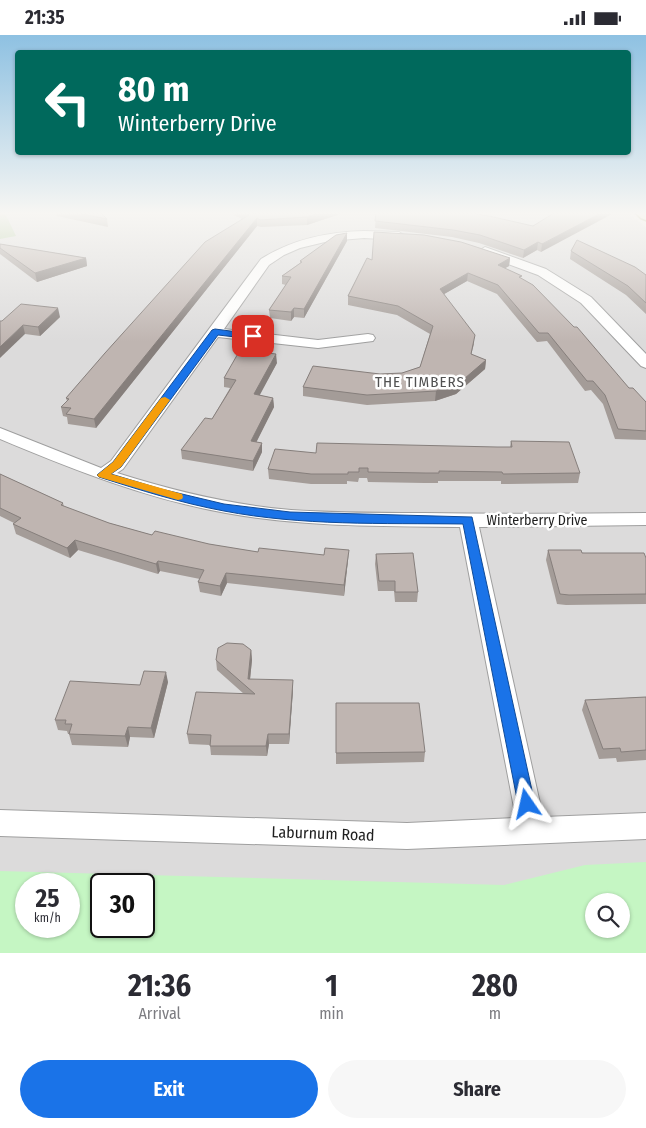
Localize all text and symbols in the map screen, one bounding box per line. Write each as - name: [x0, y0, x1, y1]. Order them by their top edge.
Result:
- text: 21:35: [25, 6, 64, 29]
- text: 80 m: [118, 68, 190, 110]
- icon: left: [35, 70, 100, 135]
- text: Winterberry Drive: [118, 110, 277, 137]
- pin: [232, 315, 274, 357]
- icon: arrive: [239, 322, 267, 350]
- district label: THE TIMBERS: [375, 373, 465, 391]
- street label: Winterberry Drive: [487, 512, 588, 529]
- position arrow: [500, 777, 552, 829]
- street label: Laburnum Road: [271, 822, 375, 845]
- speed limit sign: 30: [90, 873, 155, 938]
- text: 25: [36, 884, 59, 914]
- map controls: [585, 893, 630, 938]
- button: search: [585, 893, 630, 938]
- text: km/h: [34, 911, 61, 925]
- text: 21:36: [128, 968, 191, 1004]
- text: 1: [325, 968, 338, 1004]
- text: 280: [472, 968, 518, 1004]
- text: Arrival: [138, 1004, 181, 1023]
- text: min: [319, 1004, 344, 1023]
- text: m: [489, 1004, 501, 1023]
- button: Exit: [20, 1060, 318, 1118]
- button: Share: [328, 1060, 626, 1118]

